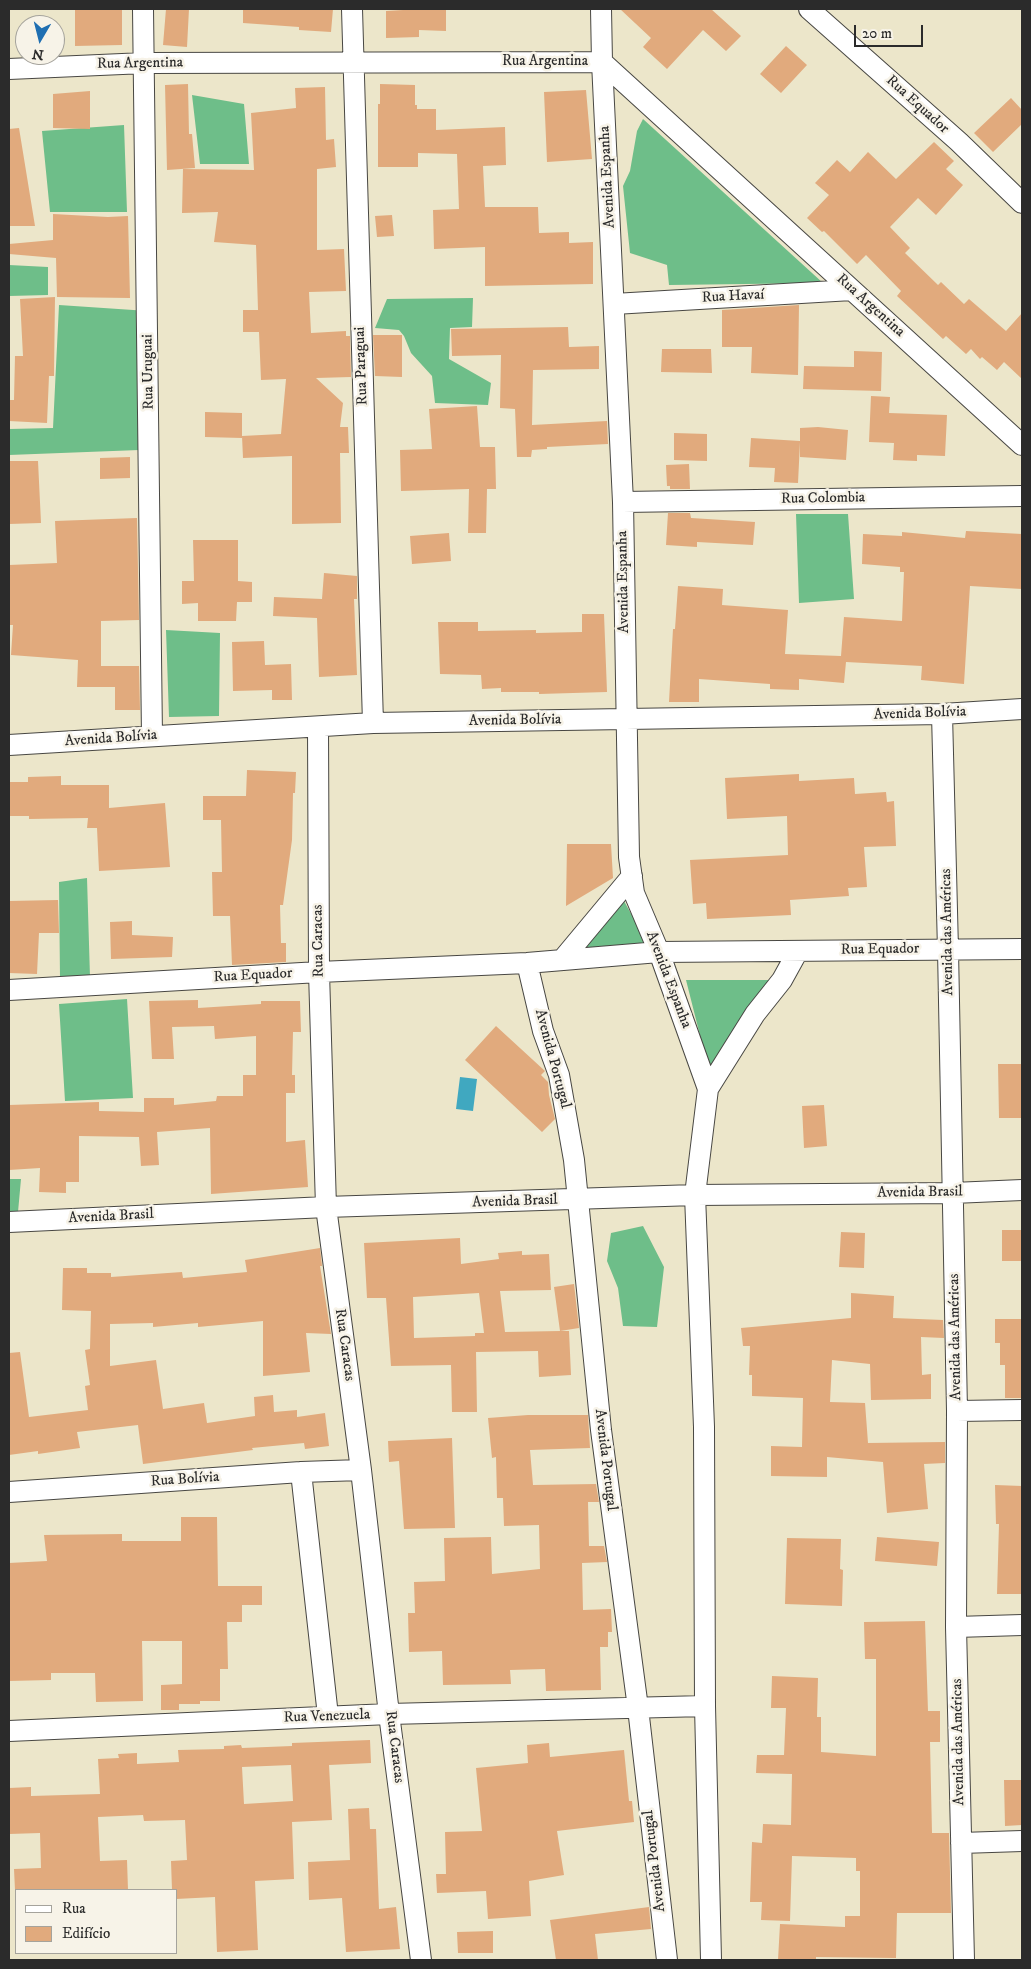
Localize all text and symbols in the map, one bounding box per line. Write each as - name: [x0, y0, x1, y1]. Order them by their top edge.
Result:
- north arrow: [15, 15, 65, 65]
- scale bar: [856, 15, 925, 47]
- text: 20 m: [862, 24, 892, 43]
- text: N: [31, 44, 45, 64]
- street label: Rua Argentina: [502, 53, 588, 71]
- street label: Rua Argentina: [97, 54, 183, 74]
- street label: Rua Equador: [882, 72, 952, 138]
- street label: Avenida Espanha: [596, 125, 620, 229]
- street label: Rua Argentina: [832, 271, 908, 341]
- street label: Rua Havaí: [701, 286, 765, 308]
- street label: Rua Paraguai: [352, 326, 372, 406]
- street label: Rua Uruguai: [139, 334, 159, 410]
- street label: Rua Colombia: [781, 489, 865, 509]
- street label: Avenida Espanha: [614, 531, 634, 633]
- street label: Avenida Bolívia: [873, 703, 967, 725]
- street label: Avenida Bolívia: [468, 711, 562, 731]
- street label: Avenida Bolívia: [64, 727, 158, 751]
- street label: Avenida das Américas: [938, 868, 958, 996]
- street label: Rua Caracas: [309, 904, 329, 978]
- street label: Avenida Espanha: [641, 929, 695, 1031]
- street label: Rua Equador: [840, 940, 920, 960]
- street label: Rua Equador: [213, 965, 293, 987]
- street label: Avenida Portugal: [530, 1007, 574, 1111]
- street label: Avenida Brasil: [877, 1183, 963, 1203]
- street label: Avenida Brasil: [472, 1192, 558, 1212]
- street label: Avenida Brasil: [68, 1206, 154, 1228]
- street label: Avenida das Américas: [946, 1273, 966, 1401]
- street label: Rua Caracas: [330, 1308, 358, 1382]
- street label: Avenida Portugal: [590, 1408, 620, 1512]
- street label: Rua Bolívia: [150, 1469, 220, 1491]
- street label: Avenida das Américas: [949, 1678, 969, 1806]
- street label: Rua Venezuela: [283, 1706, 371, 1728]
- street label: Rua Caracas: [381, 1710, 407, 1784]
- street label: Avenida Portugal: [640, 1809, 670, 1913]
- legend: [15, 1889, 178, 1954]
- text: Rua: [62, 1899, 86, 1918]
- text: Edifício: [62, 1924, 110, 1943]

